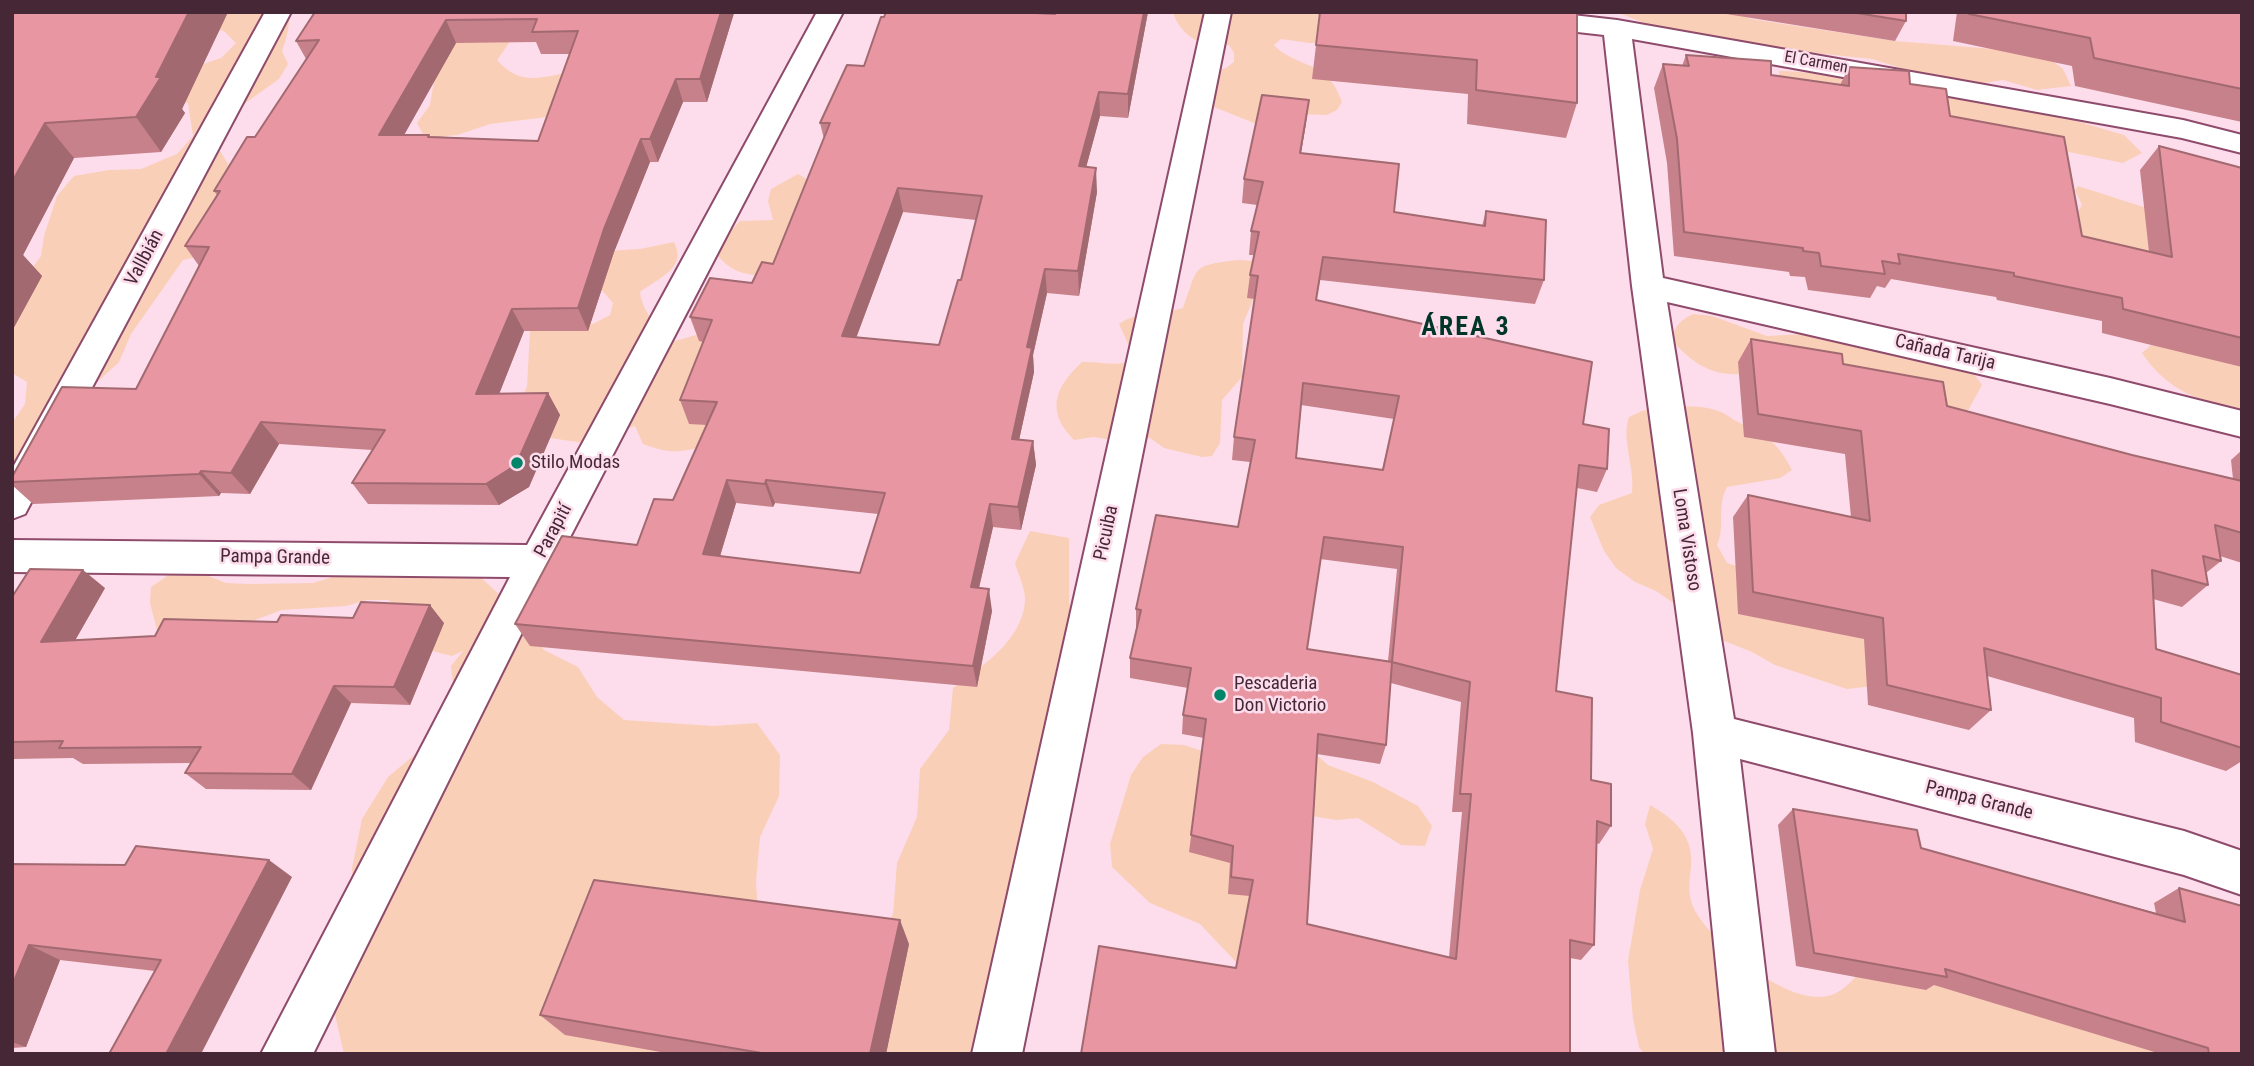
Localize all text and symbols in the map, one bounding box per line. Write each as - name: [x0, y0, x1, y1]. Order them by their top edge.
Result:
- street label: El Carmen: [1783, 48, 1849, 78]
- street label: Vallbián: [121, 226, 169, 290]
- district label: ÁREA 3: [1422, 312, 1510, 344]
- street label: Cañada Tarija: [1892, 330, 1998, 376]
- place label: Stilo Modas: [531, 452, 620, 474]
- marker: Stilo Modas: [509, 455, 525, 471]
- street label: Loma Vistoso: [1667, 487, 1705, 593]
- street label: Parapití: [530, 500, 578, 562]
- street label: Picuiba: [1090, 503, 1124, 563]
- street label: Pampa Grande: [220, 546, 330, 570]
- place label: Pescaderia Don Victorio: [1234, 673, 1326, 717]
- marker: Pescaderia Don Victorio: [1212, 687, 1228, 703]
- street label: Pampa Grande: [1923, 777, 2035, 825]

